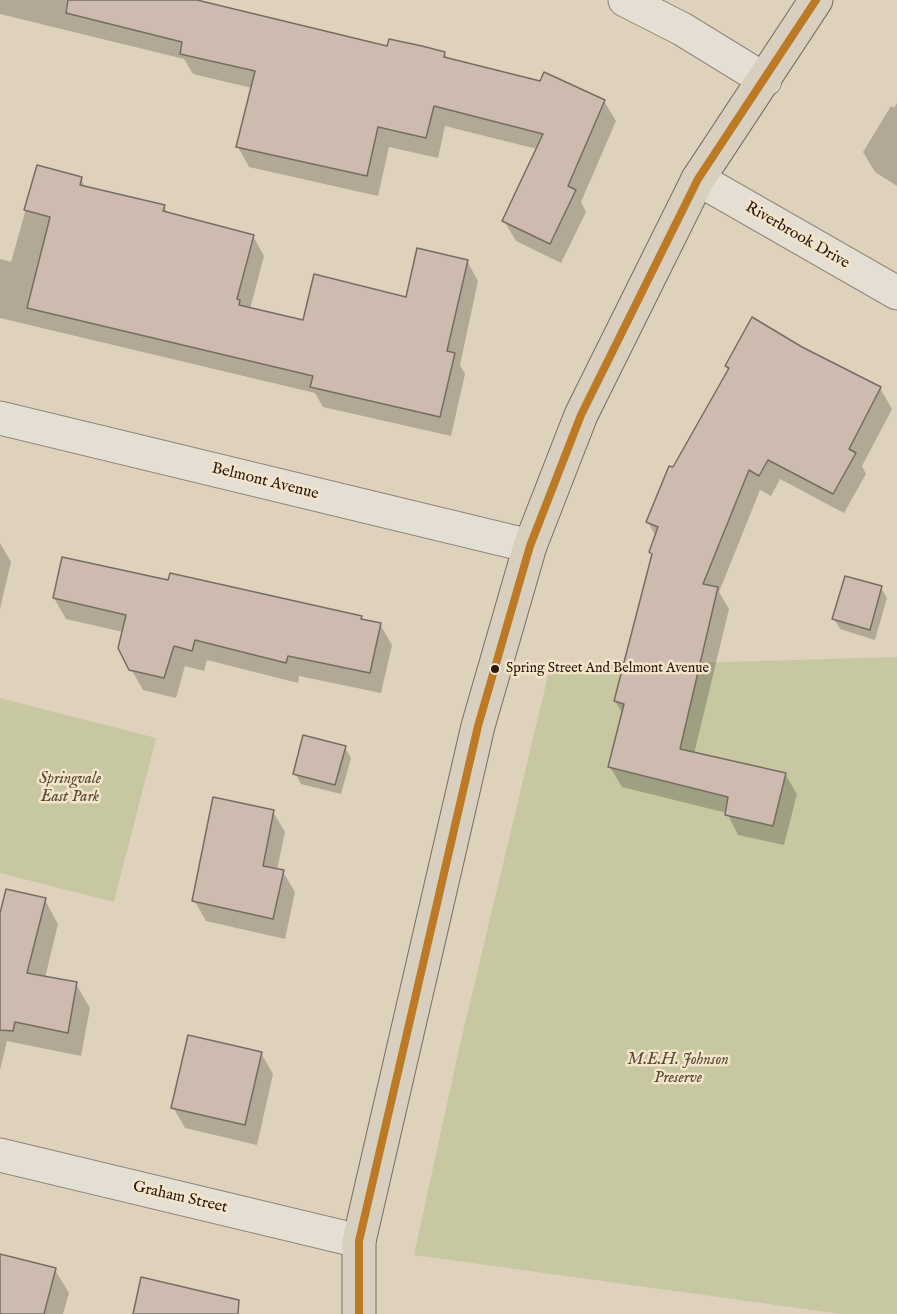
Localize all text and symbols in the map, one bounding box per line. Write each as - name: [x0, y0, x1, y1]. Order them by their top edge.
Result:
- street label: Riverbrook Drive: [741, 198, 853, 274]
- street label: Belmont Avenue: [210, 459, 320, 505]
- place label: Spring Street And Belmont Avenue: [506, 661, 709, 677]
- marker: Spring Street And Belmont Avenue: [489, 663, 501, 675]
- park label: Springvale East Park: [39, 770, 101, 808]
- park label: M.E.H. Johnson Preserve: [627, 1051, 729, 1089]
- street label: Graham Street: [131, 1178, 229, 1218]

